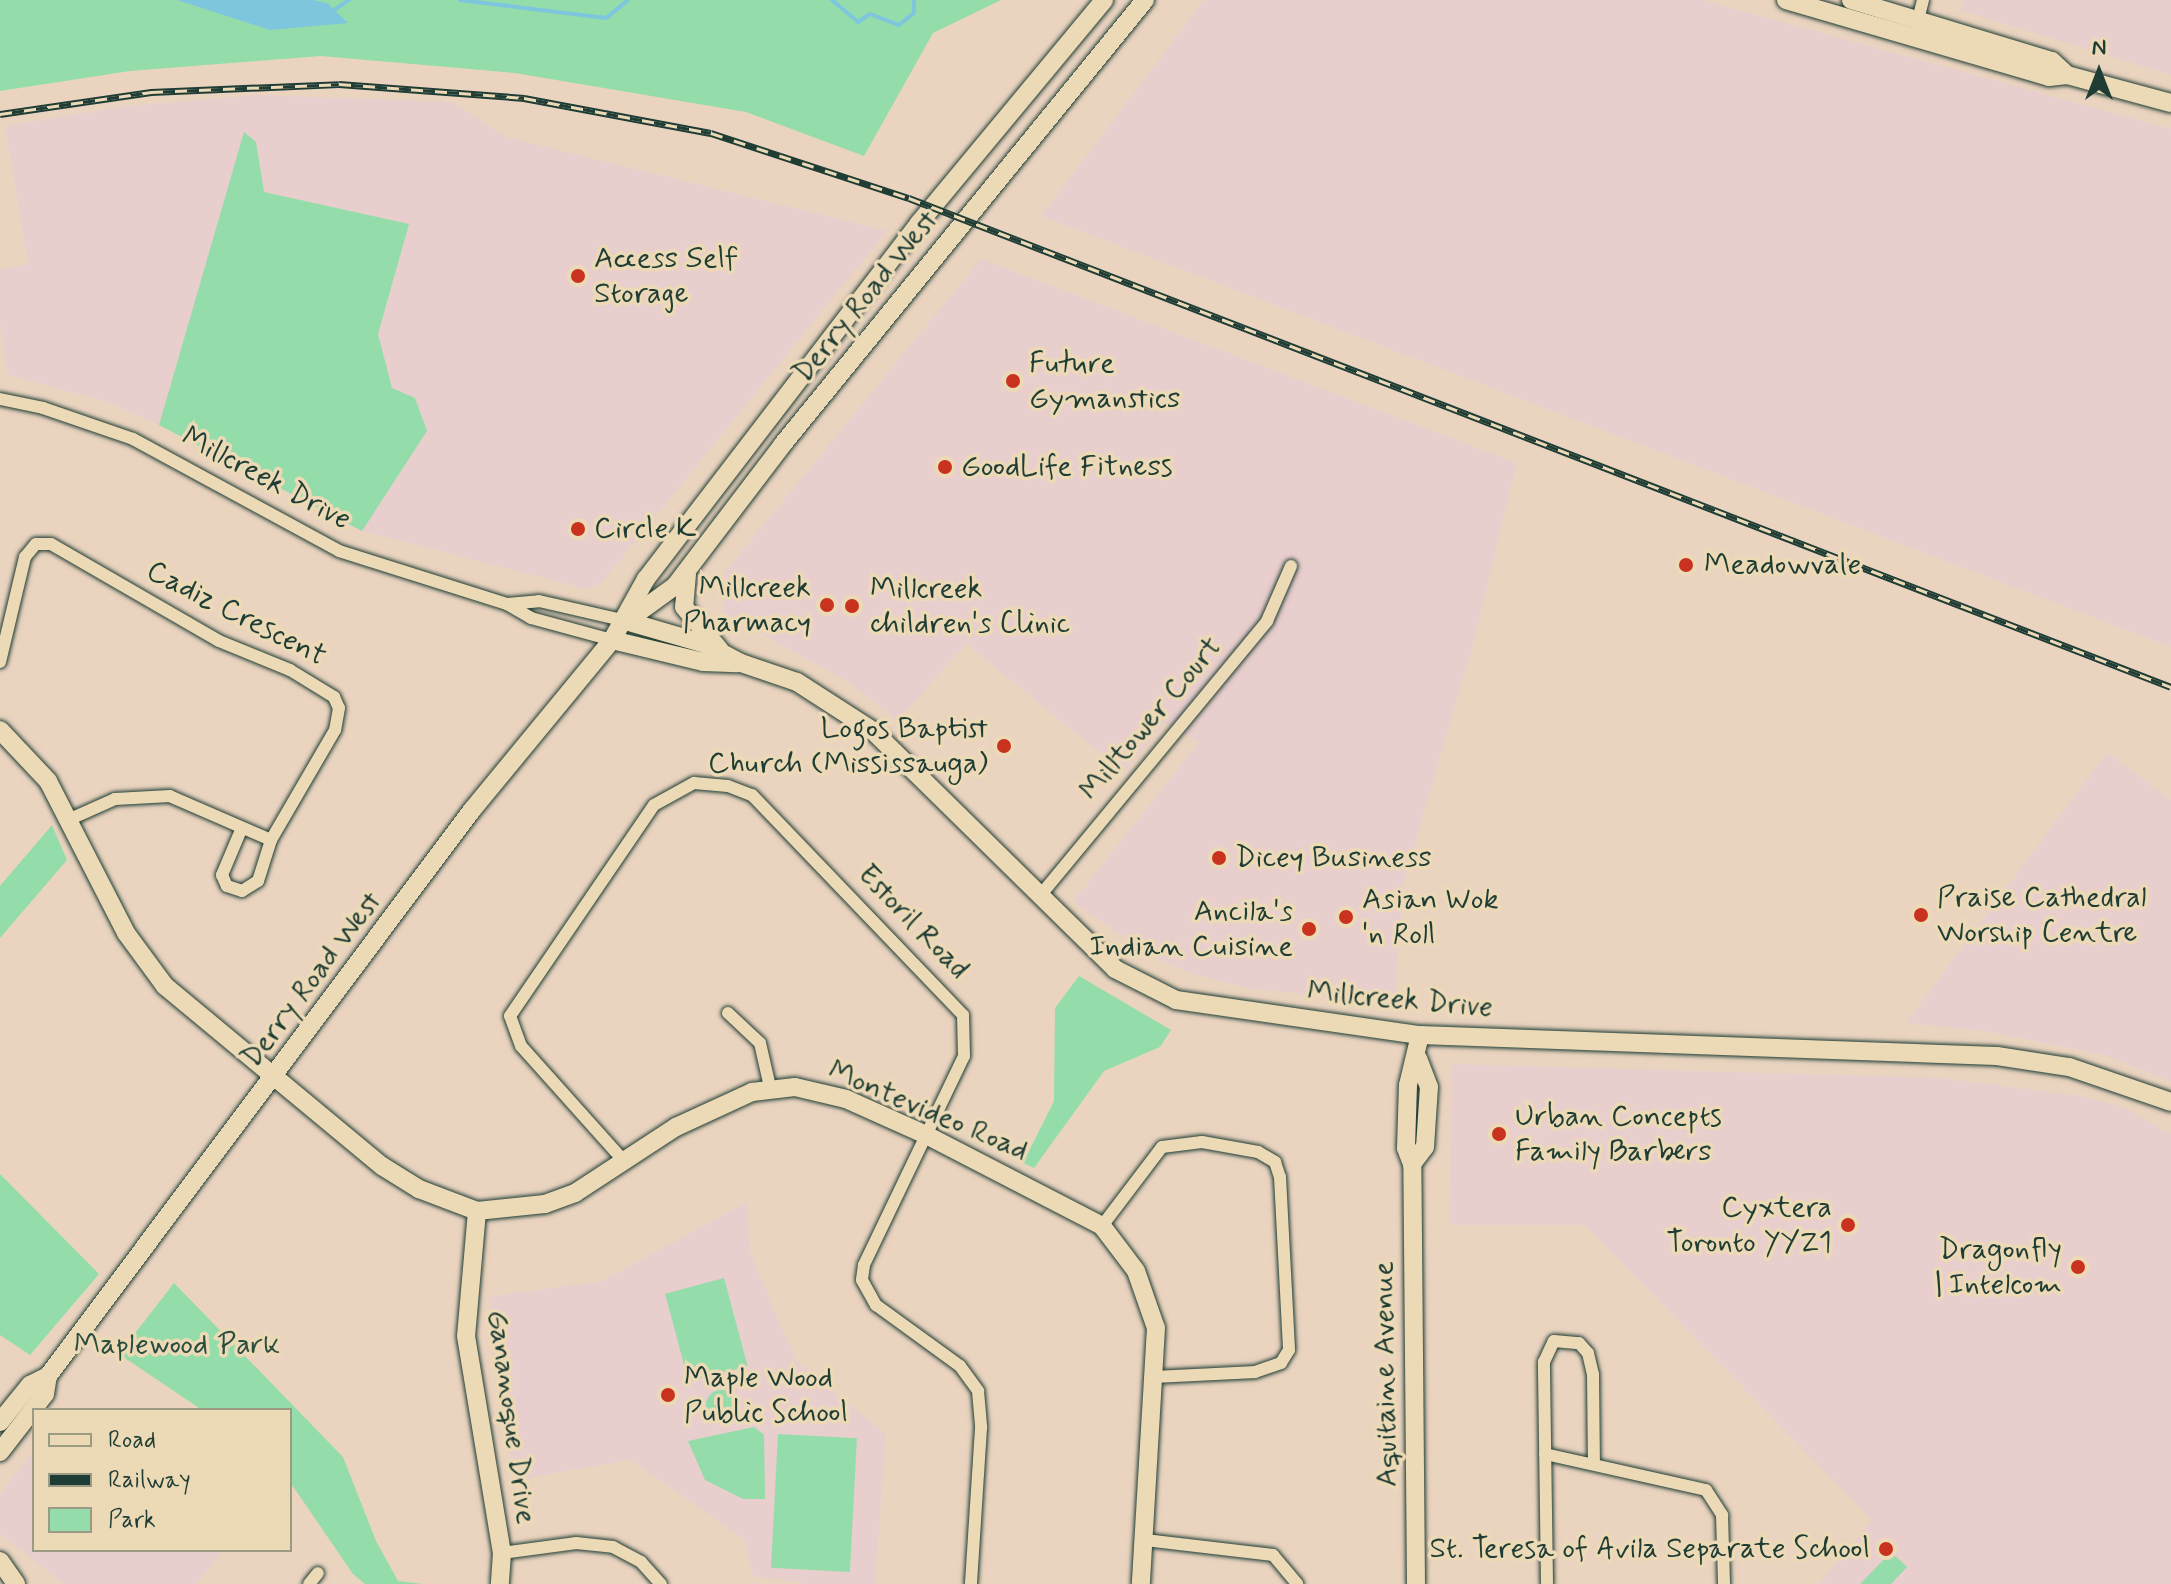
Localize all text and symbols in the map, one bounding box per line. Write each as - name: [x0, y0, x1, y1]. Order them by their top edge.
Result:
- north arrow: [2059, 32, 2139, 112]
- text: N: [2092, 34, 2106, 62]
- street label: Derry Road West: [785, 203, 947, 391]
- place label: Access Self Storage: [594, 241, 736, 312]
- marker: Access Self Storage: [569, 267, 587, 285]
- place label: Future Gymanstics: [1029, 346, 1180, 416]
- marker: Future Gymanstics: [1004, 372, 1022, 390]
- street label: Millcreek Drive: [175, 419, 357, 539]
- place label: GoodLife Fitness: [961, 449, 1177, 485]
- marker: GoodLife Fitness: [936, 458, 954, 476]
- place label: Circle K: [594, 511, 697, 547]
- marker: Circle K: [569, 520, 587, 538]
- place label: Meadowvale: [1704, 547, 1861, 583]
- street label: Cadiz Crescent: [140, 553, 332, 675]
- marker: Meadowvale: [1675, 554, 1697, 576]
- place label: Millcreek Pharmacy: [683, 570, 811, 640]
- place label: Millcreek children's Clinic: [870, 571, 1074, 642]
- marker: Millcreek children's Clinic: [841, 595, 863, 617]
- marker: Millcreek Pharmacy: [818, 596, 836, 614]
- street label: Milltower Court: [1072, 630, 1230, 808]
- place label: Logos Baptist Church (Mississauga): [708, 711, 988, 782]
- marker: Logos Baptist Church (Mississauga): [995, 737, 1013, 755]
- place label: Dicey Business: [1235, 840, 1429, 876]
- marker: Dicey Business: [1210, 849, 1228, 867]
- street label: Estoril Road: [850, 858, 976, 986]
- place label: Praise Cathedral Worship Centre: [1937, 880, 2147, 950]
- place label: Asian Wok 'n Roll: [1362, 882, 1502, 952]
- street label: Derry Road West: [234, 884, 390, 1076]
- place label: Ancila's Indian Cuisine: [1089, 894, 1293, 964]
- marker: Praise Cathedral Worship Centre: [1912, 906, 1930, 924]
- marker: Asian Wok 'n Roll: [1337, 908, 1355, 926]
- marker: Ancila's Indian Cuisine: [1300, 920, 1318, 938]
- street label: Millcreek Drive: [1306, 974, 1494, 1026]
- street label: Montevideo Road: [822, 1053, 1034, 1169]
- place label: Urban Concepts Family Barbers: [1515, 1099, 1722, 1170]
- marker: Urban Concepts Family Barbers: [1490, 1125, 1508, 1143]
- place label: Cyxtera Toronto YYZ1: [1663, 1190, 1832, 1260]
- marker: Cyxtera Toronto YYZ1: [1839, 1216, 1857, 1234]
- place label: Dragonfly | Intelcom: [1937, 1232, 2062, 1302]
- marker: Dragonfly | Intelcom: [2069, 1258, 2087, 1276]
- street label: Aquitaine Avenue: [1366, 1261, 1406, 1487]
- street label: Gananoque Drive: [478, 1308, 544, 1526]
- park label: Maplewood Park: [76, 1327, 278, 1363]
- place label: Maple Wood Public School: [684, 1360, 849, 1430]
- marker: Maple Wood Public School: [659, 1386, 677, 1404]
- legend: [32, 1408, 292, 1552]
- text: Road: [108, 1425, 156, 1456]
- text: Railway: [108, 1465, 191, 1496]
- text: Park: [108, 1505, 156, 1536]
- place label: St. Teresa of Avila Separate School: [1425, 1531, 1870, 1567]
- marker: St. Teresa of Avila Separate School: [1877, 1540, 1895, 1558]

